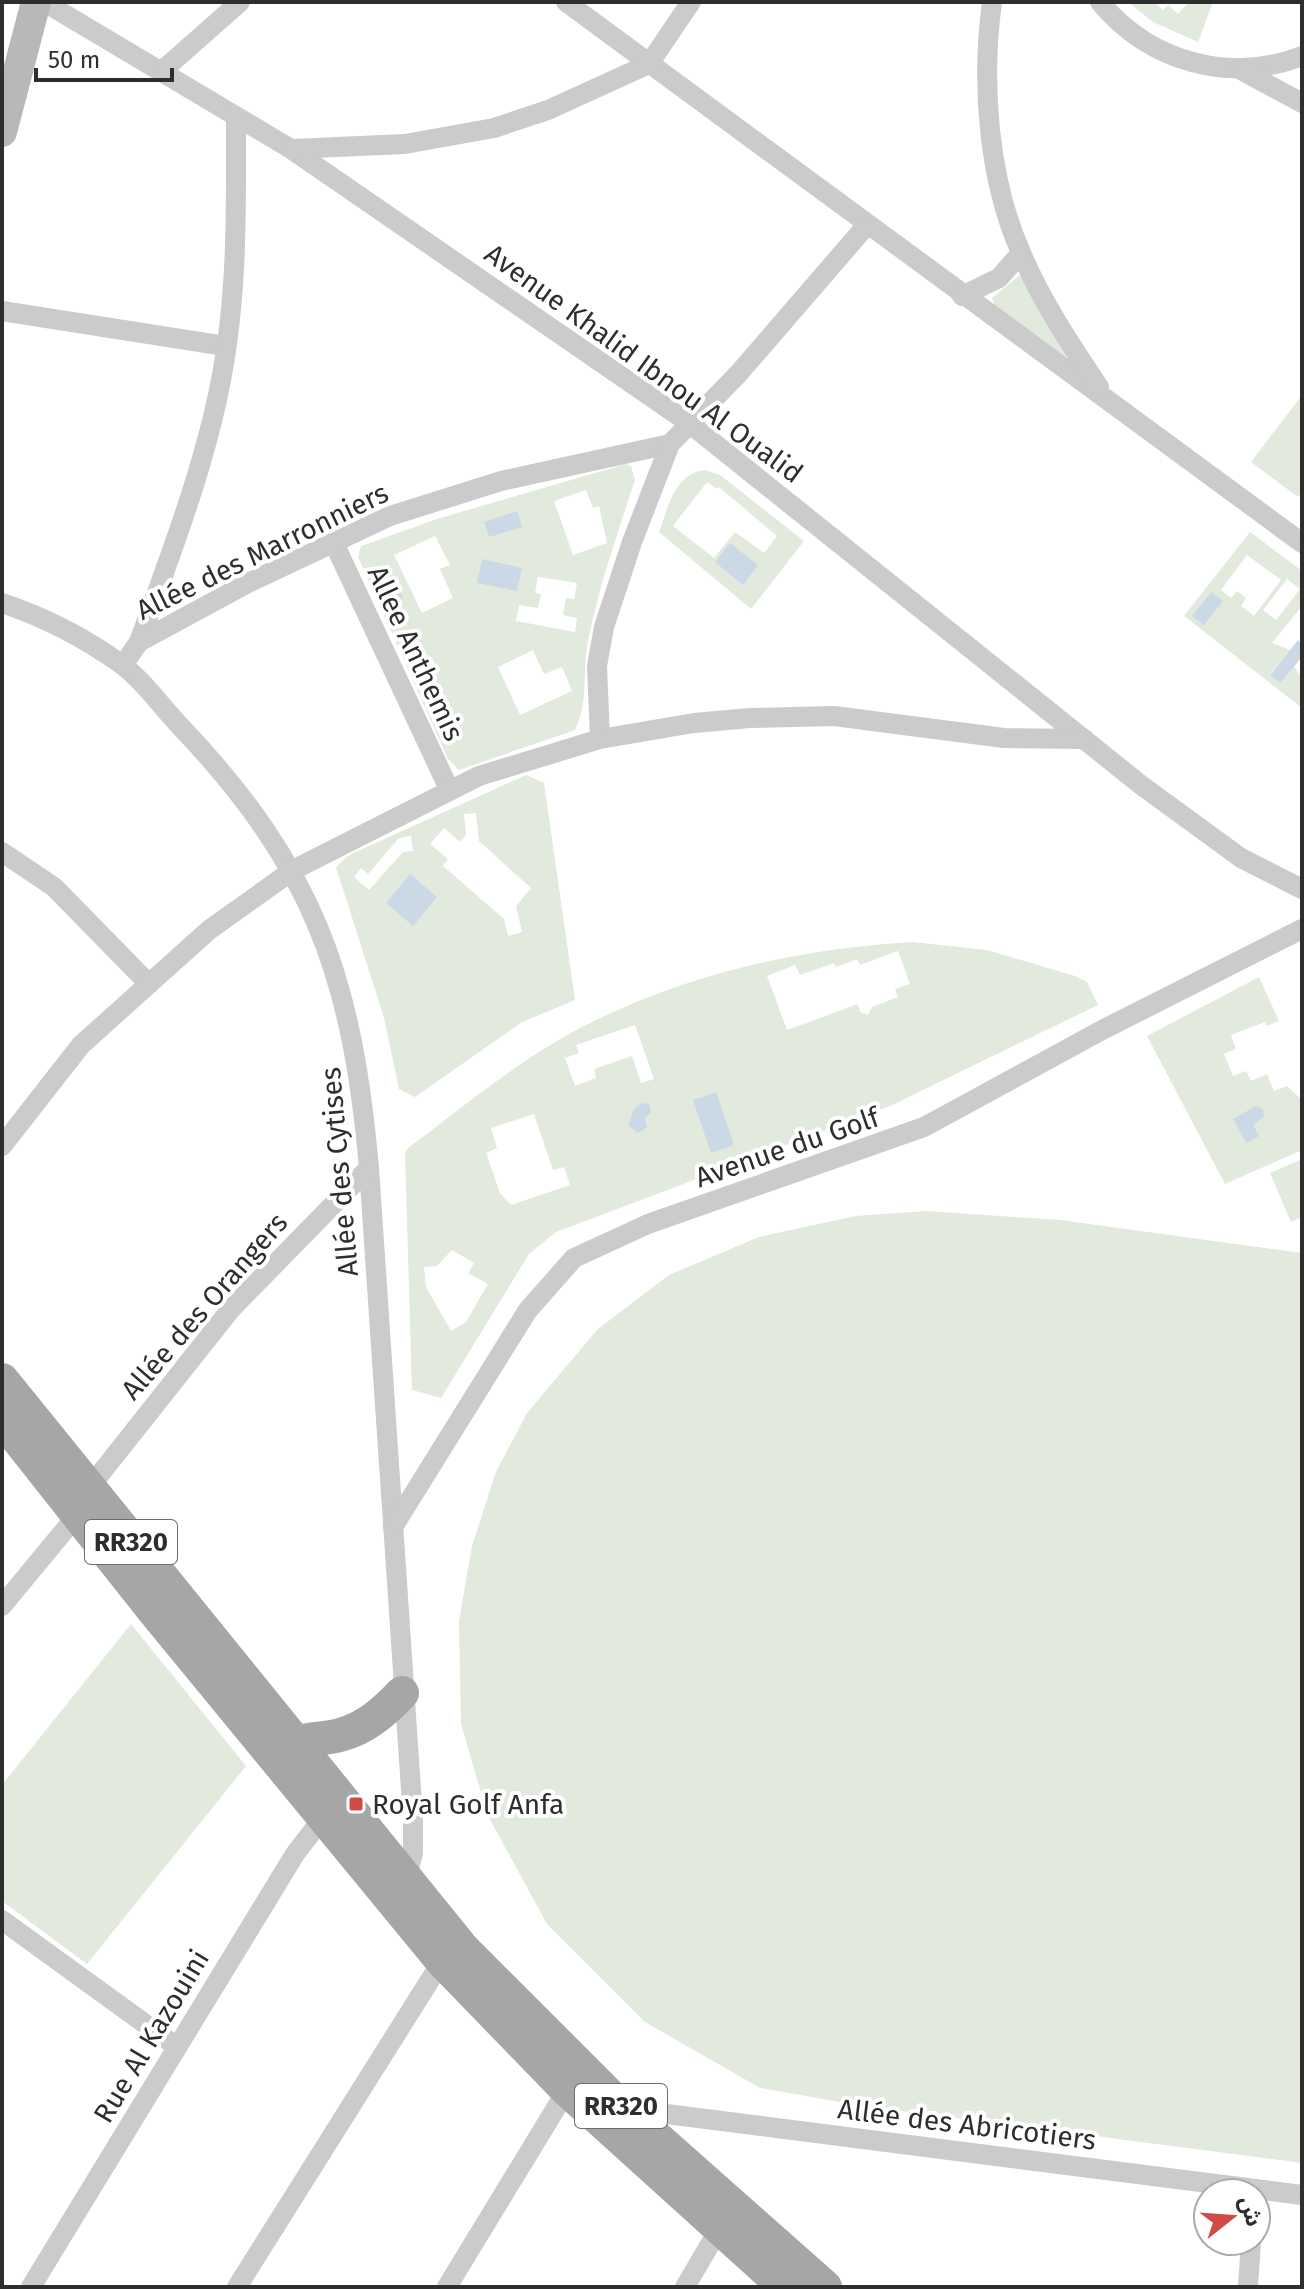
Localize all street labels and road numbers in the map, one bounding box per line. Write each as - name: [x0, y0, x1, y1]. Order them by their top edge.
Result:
- street label: Avenue Khalid Ibnou Al Oualid: [478, 237, 809, 490]
- street label: Allée des Marronniers: [131, 476, 394, 627]
- street label: Allee Anthemis: [361, 560, 471, 746]
- street label: Allée des Cytises: [314, 1066, 365, 1278]
- street label: Avenue du Golf: [691, 1100, 886, 1194]
- street label: Allée des Orangers: [114, 1206, 294, 1406]
- road number: RR320: [85, 1520, 177, 1564]
- street label: Rue Al Kazouini: [87, 1944, 216, 2129]
- road number: RR320: [575, 2084, 667, 2128]
- street label: Allée des Abricotiers: [836, 2092, 1098, 2157]

